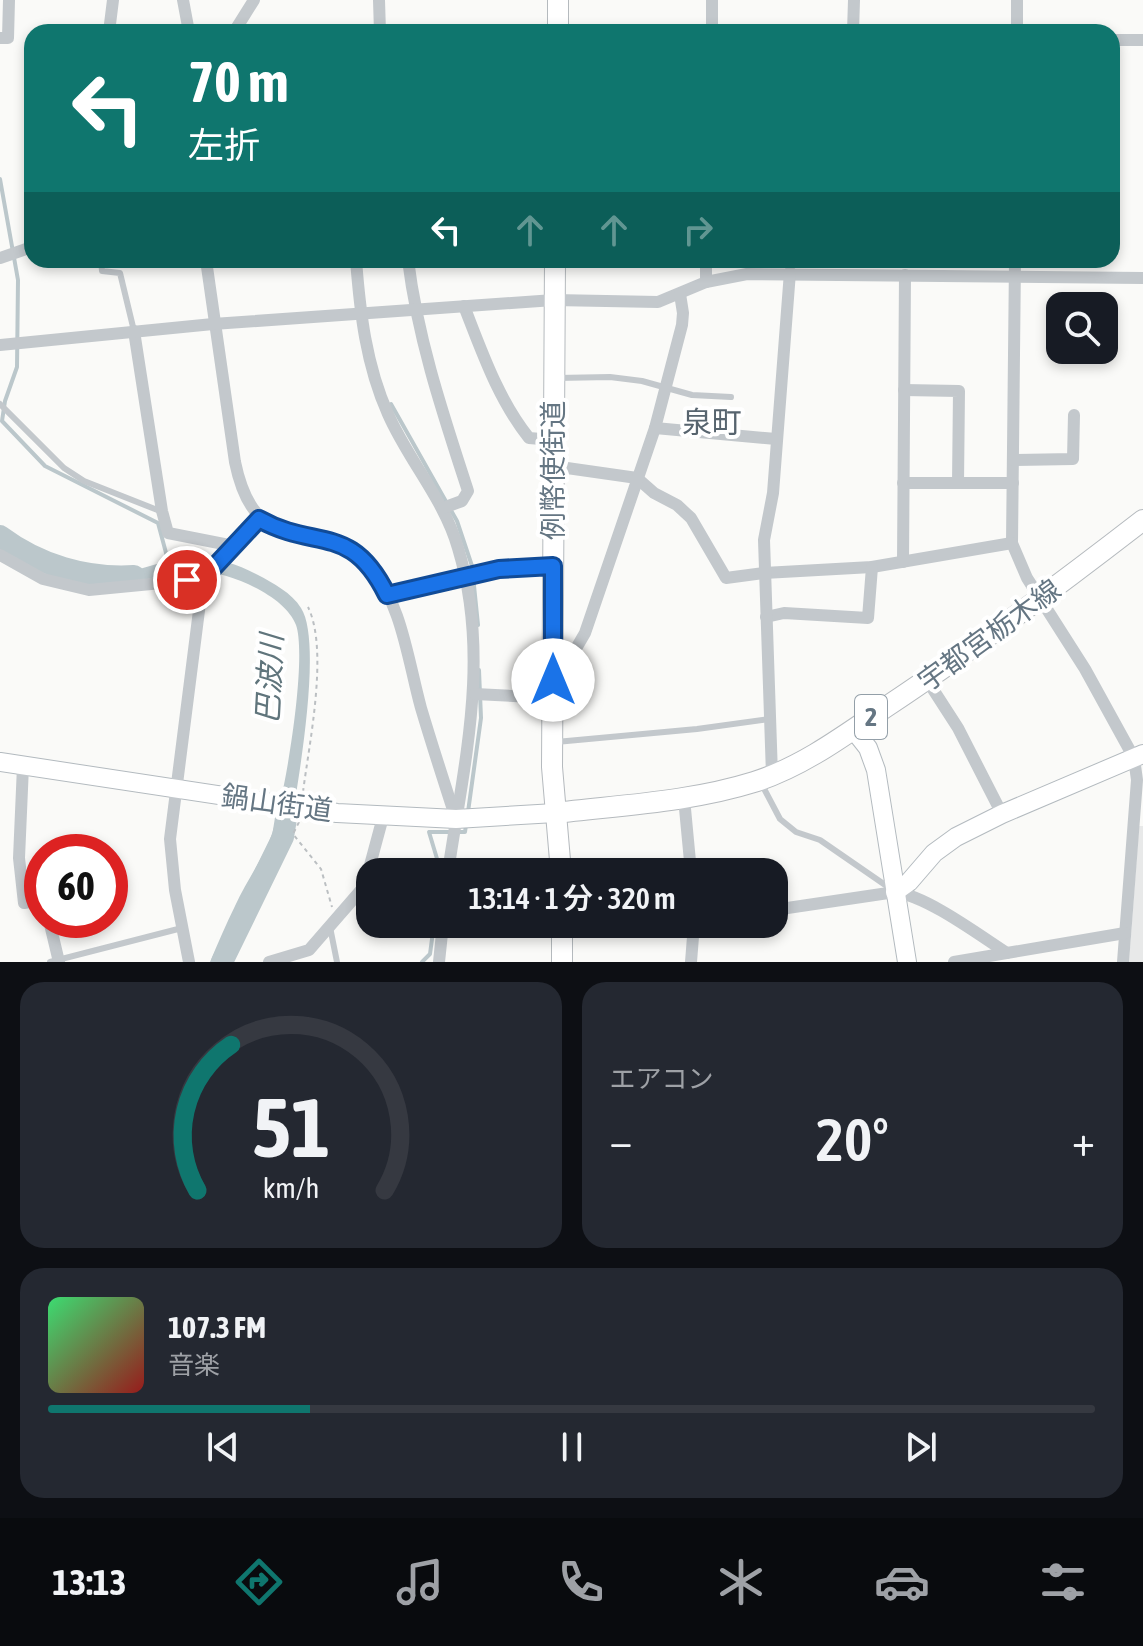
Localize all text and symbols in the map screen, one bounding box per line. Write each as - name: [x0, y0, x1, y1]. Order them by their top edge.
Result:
- text: 70 m: [188, 50, 289, 114]
- icon: left: [56, 56, 160, 160]
- text: 左折: [188, 124, 260, 166]
- icon: left: [424, 208, 468, 252]
- icon: ahead: [508, 208, 552, 252]
- icon: ahead: [592, 208, 636, 252]
- icon: right: [676, 208, 720, 252]
- map controls: [1046, 292, 1118, 364]
- button: search: [1046, 292, 1118, 364]
- street label: 例幣使街道: [537, 400, 569, 540]
- district label: 泉町: [682, 405, 742, 439]
- pin: [153, 546, 221, 614]
- icon: arrive: [165, 558, 209, 602]
- street label: 宇都宮栃木線: [912, 573, 1066, 697]
- water label: 巴波川: [250, 630, 288, 725]
- position arrow: [511, 638, 595, 722]
- road number: 2: [855, 695, 887, 739]
- street label: 鍋山街道: [219, 779, 335, 827]
- speed limit sign: 60: [24, 834, 128, 938]
- text: 13:14 · 1 分 · 320 m: [468, 881, 676, 915]
- text: エアコン: [610, 1064, 714, 1094]
- text: 51: [252, 1079, 330, 1175]
- text: 20°: [816, 1105, 889, 1174]
- text: −: [610, 1115, 632, 1165]
- text: +: [1072, 1115, 1095, 1165]
- text: km/h: [262, 1171, 319, 1204]
- text: 107.3 FM: [168, 1310, 266, 1344]
- text: 音楽: [168, 1350, 220, 1380]
- icon: previous: [201, 1425, 245, 1469]
- icon: pause: [550, 1425, 594, 1469]
- icon: next: [899, 1425, 943, 1469]
- icon: directions: [231, 1554, 287, 1610]
- icon: music: [392, 1554, 448, 1610]
- icon: phone: [553, 1554, 609, 1610]
- icon: climate: [713, 1554, 769, 1610]
- icon: car: [874, 1554, 930, 1610]
- icon: filters: [1035, 1554, 1091, 1610]
- text: 13:13: [52, 1561, 126, 1603]

